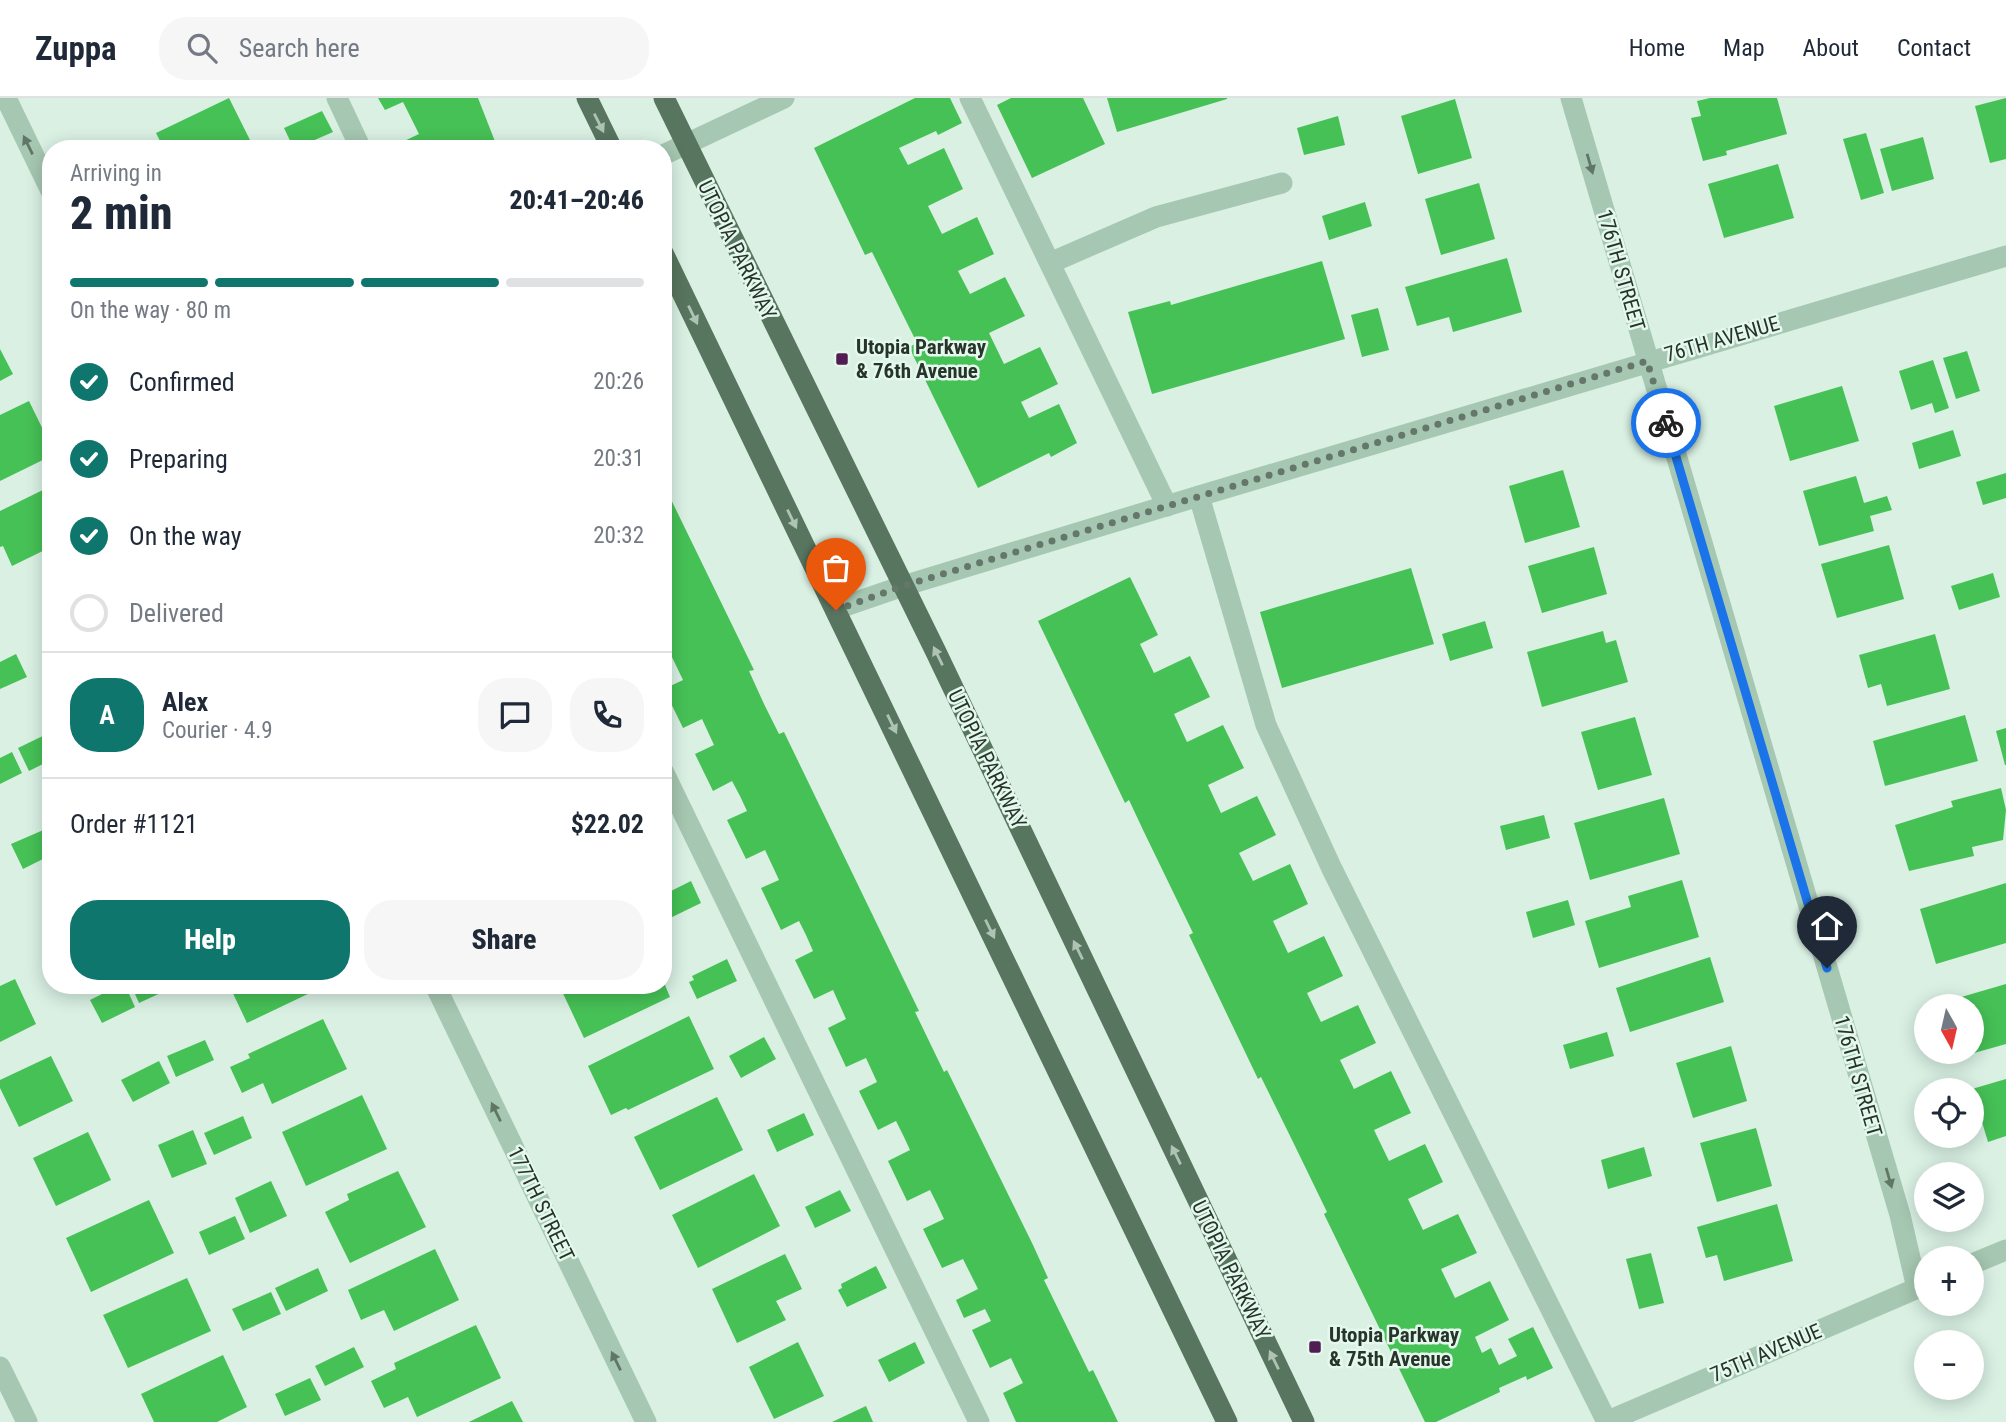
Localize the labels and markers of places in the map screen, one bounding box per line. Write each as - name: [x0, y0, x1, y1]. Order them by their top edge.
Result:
- place label: Utopia Parkway & 76th Avenue: [856, 335, 987, 383]
- marker: Utopia Parkway & 76th Avenue: [834, 351, 850, 367]
- pin: [806, 538, 866, 610]
- pin: [1797, 896, 1857, 968]
- place label: Utopia Parkway & 75th Avenue: [1329, 1323, 1460, 1371]
- marker: Utopia Parkway & 75th Avenue: [1307, 1339, 1323, 1355]

